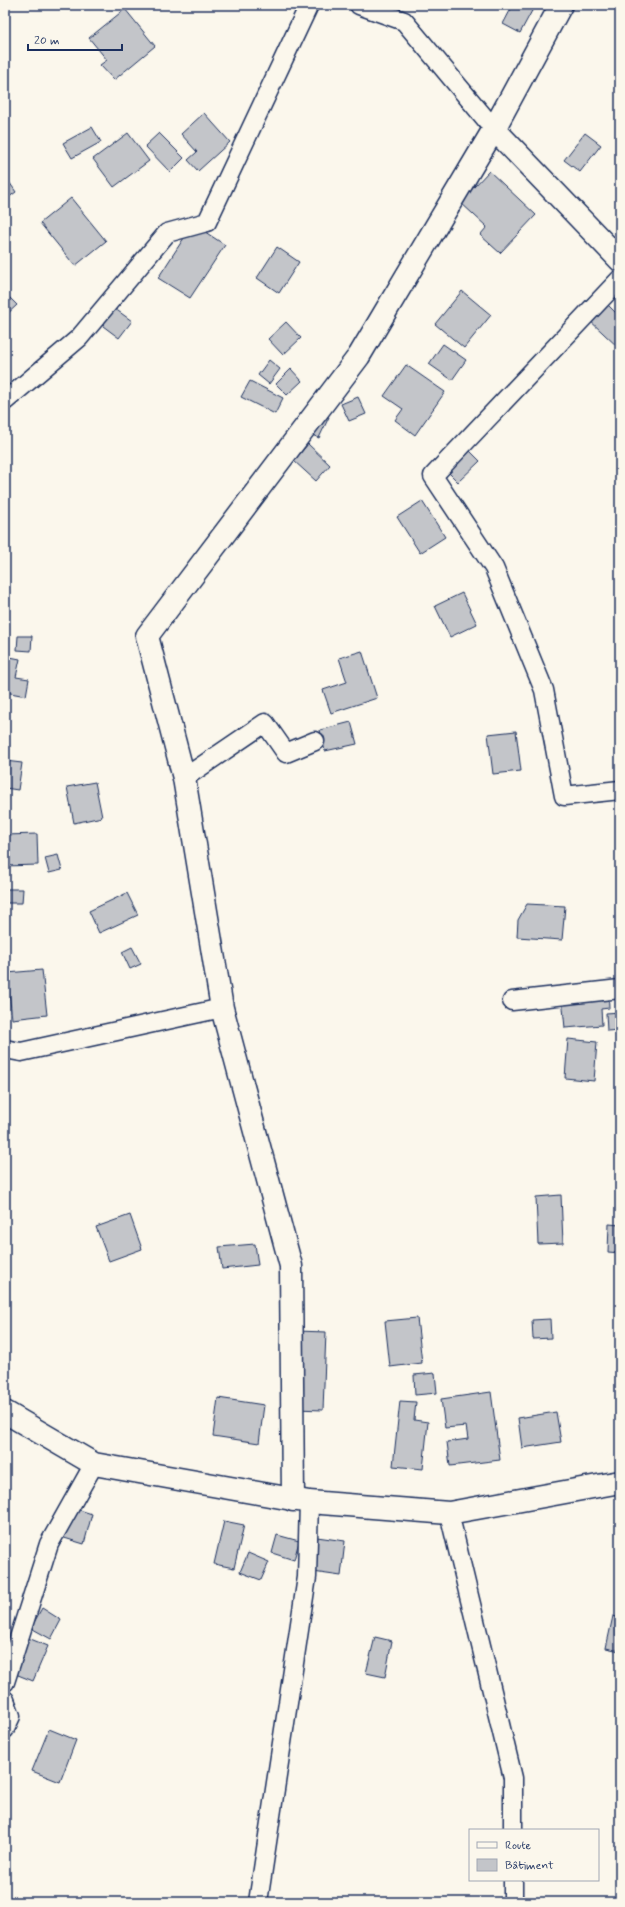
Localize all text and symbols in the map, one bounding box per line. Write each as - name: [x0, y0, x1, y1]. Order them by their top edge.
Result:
- scale bar: [28, 26, 122, 52]
- text: 20 m: [34, 33, 60, 49]
- legend: [469, 1829, 599, 1881]
- text: Route: [505, 1838, 531, 1854]
- text: Bâtiment: [505, 1858, 554, 1874]

